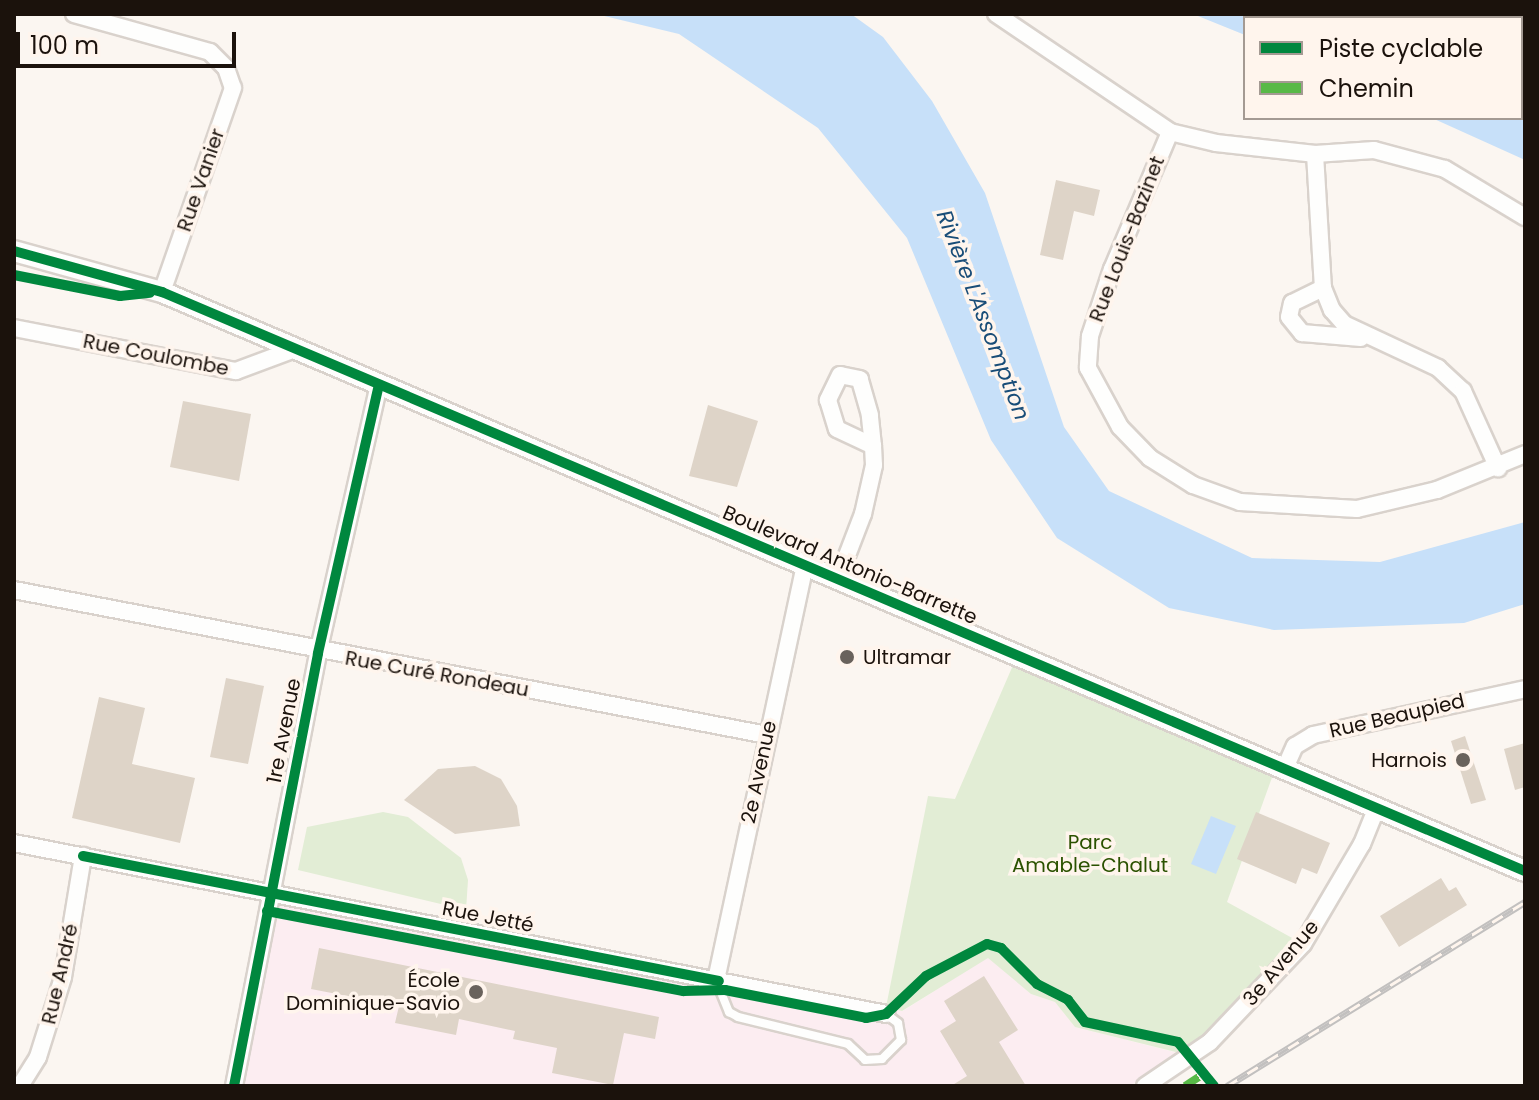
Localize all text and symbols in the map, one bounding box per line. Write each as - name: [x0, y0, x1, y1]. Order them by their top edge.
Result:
- scale bar: [20, 16, 240, 66]
- legend: [1243, 16, 1523, 120]
- text: 100 m: [30, 29, 99, 62]
- text: Piste cyclable: [1319, 32, 1483, 65]
- text: Chemin: [1319, 72, 1414, 105]
- street label: Rue Vanier: [172, 125, 230, 235]
- street label: Rue Louis-Bazinet: [1084, 153, 1170, 325]
- water label: Rivière L'Assomption: [931, 206, 1035, 424]
- street label: Rue Coulombe: [81, 329, 231, 381]
- street label: Boulevard Antonio-Barrette: [719, 500, 981, 630]
- place label: Ultramar: [863, 645, 951, 669]
- street label: Rue Curé Rondeau: [343, 646, 531, 702]
- marker: Ultramar: [838, 648, 856, 666]
- street label: 1re Avenue: [262, 676, 306, 786]
- street label: Rue Beaupied: [1327, 689, 1467, 743]
- street label: 2e Avenue: [736, 718, 782, 826]
- place label: Harnois: [1371, 748, 1447, 772]
- marker: Harnois: [1454, 751, 1472, 769]
- park label: Parc Amable-Chalut: [1012, 830, 1168, 877]
- street label: Rue Jetté: [440, 896, 536, 938]
- street label: 3e Avenue: [1238, 915, 1324, 1011]
- street label: Rue André: [37, 921, 83, 1027]
- place label: École Dominique-Savio: [286, 968, 460, 1015]
- marker: École Dominique-Savio: [467, 983, 485, 1001]

